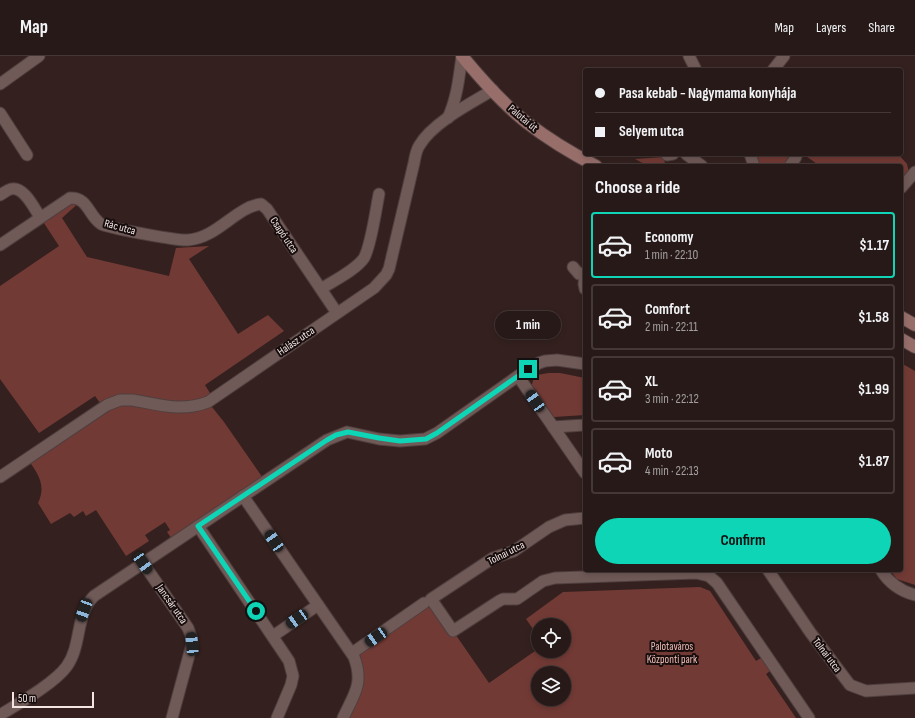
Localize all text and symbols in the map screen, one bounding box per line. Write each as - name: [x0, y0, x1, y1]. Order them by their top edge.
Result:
- text: Map: [20, 16, 48, 39]
- text: Map: [774, 19, 794, 36]
- text: Layers: [816, 19, 846, 36]
- text: Share: [868, 19, 895, 36]
- text: Pasa kebab - Nagymama konyhája: [619, 84, 796, 103]
- street label: Palotai út: [506, 102, 541, 135]
- text: Selyem utca: [619, 122, 684, 141]
- text: Choose a ride: [595, 177, 680, 198]
- street label: Csapó utca: [267, 215, 301, 255]
- street label: Rác utca: [103, 217, 137, 237]
- icon: car: [597, 227, 633, 263]
- text: Economy: [645, 228, 694, 247]
- text: $1.17: [859, 236, 889, 255]
- text: 1 min · 22:10: [645, 247, 698, 263]
- icon: car: [597, 299, 633, 335]
- text: Comfort: [645, 300, 690, 319]
- text: $1.58: [858, 308, 889, 327]
- callout: 1 min: [495, 311, 561, 339]
- text: 1 min: [516, 317, 540, 333]
- text: 2 min · 22:11: [645, 319, 698, 335]
- street label: Halász utca: [275, 324, 317, 358]
- route end: [519, 360, 537, 378]
- icon: car: [597, 371, 633, 407]
- text: XL: [645, 372, 658, 391]
- text: $1.99: [858, 380, 889, 399]
- car: [523, 388, 547, 414]
- text: 3 min · 22:12: [645, 391, 699, 407]
- icon: car: [597, 443, 633, 479]
- text: Moto: [645, 444, 672, 463]
- text: $1.87: [858, 452, 889, 471]
- text: 4 min · 22:13: [645, 463, 699, 479]
- button: Confirm: [595, 518, 891, 564]
- car: [262, 528, 286, 554]
- street label: Tolnai utca: [485, 538, 527, 568]
- car: [131, 550, 155, 576]
- street label: Jancsár utca: [153, 581, 190, 626]
- car: [74, 597, 94, 623]
- route start: [247, 602, 265, 620]
- car: [284, 607, 310, 631]
- map controls: [531, 618, 571, 706]
- button: locate: [531, 618, 571, 658]
- car: [363, 625, 389, 649]
- car: [185, 632, 199, 656]
- street label: Tolnai utca: [810, 635, 844, 675]
- park label: Palotaváros Központi park: [647, 640, 698, 666]
- button: layers: [531, 666, 571, 706]
- scale bar: [12, 690, 94, 709]
- text: 50 m: [18, 692, 36, 705]

